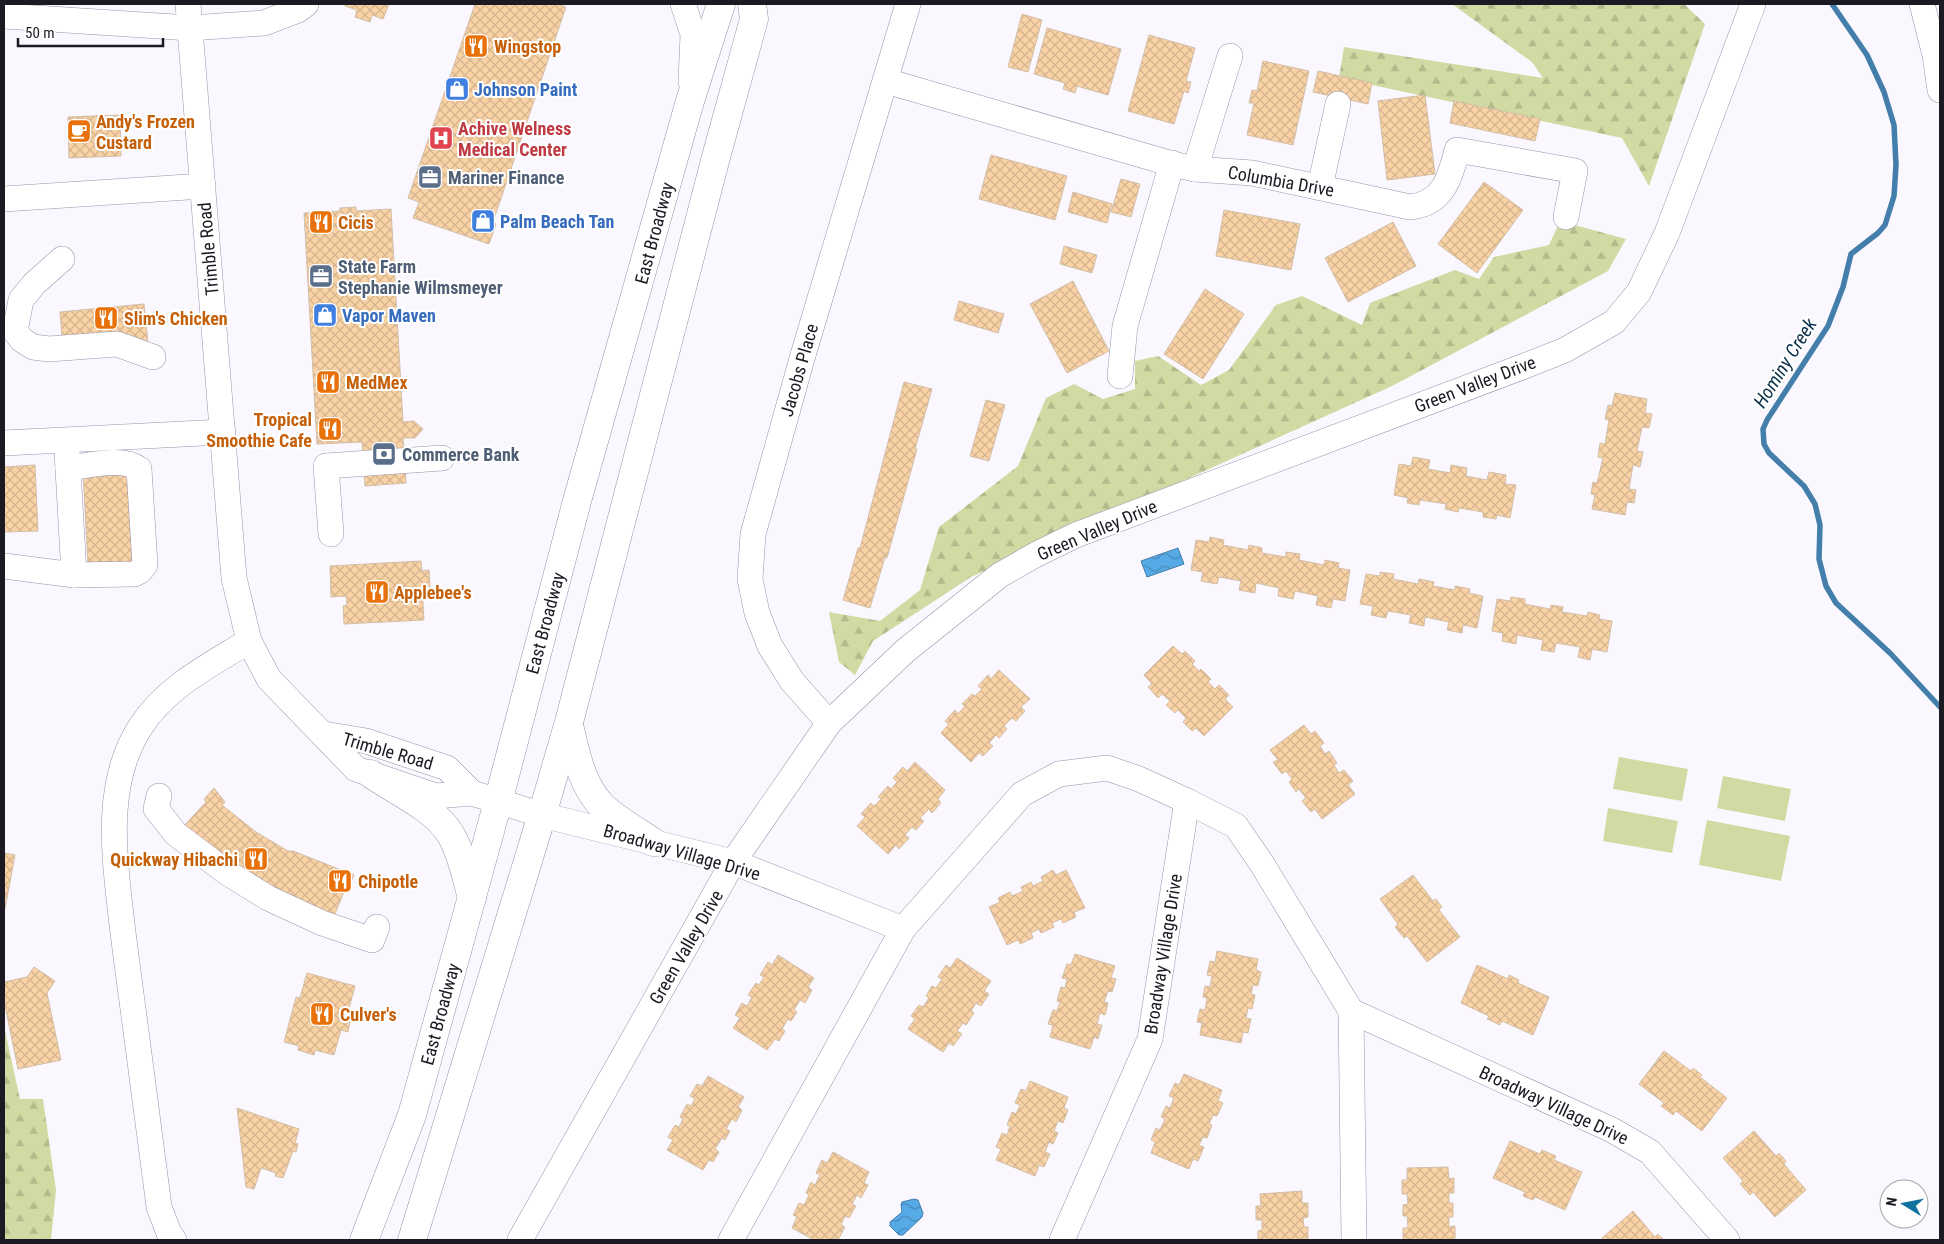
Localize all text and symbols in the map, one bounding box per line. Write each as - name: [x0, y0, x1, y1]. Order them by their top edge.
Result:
- scale bar: [18, 15, 162, 47]
- text: 50 m: [25, 24, 55, 42]
- restaurant icon: Wingstop: [463, 33, 489, 59]
- place label: Wingstop: [494, 36, 561, 57]
- shop icon: Johnson Paint: [444, 76, 470, 102]
- place label: Johnson Paint: [474, 79, 578, 100]
- place label: Andy's Frozen Custard: [96, 111, 195, 153]
- cafe icon: Andy's Frozen Custard: [66, 118, 92, 144]
- place label: Achive Welness Medical Center: [458, 118, 571, 160]
- hospital icon: Achive Welness Medical Center: [428, 125, 454, 151]
- street label: Columbia Drive: [1226, 161, 1336, 201]
- office icon: Mariner Finance: [417, 164, 443, 190]
- place label: Mariner Finance: [448, 167, 565, 188]
- street label: East Broadway: [630, 179, 678, 286]
- street label: Trimble Road: [193, 201, 223, 297]
- shop icon: Palm Beach Tan: [470, 208, 496, 234]
- restaurant icon: Cicis: [308, 209, 334, 235]
- place label: Palm Beach Tan: [500, 211, 614, 232]
- place label: Cicis: [338, 212, 374, 233]
- place label: State Farm Stephanie Wilmsmeyer: [338, 256, 503, 298]
- office icon: State Farm Stephanie Wilmsmeyer: [308, 263, 334, 289]
- shop icon: Vapor Maven: [312, 302, 338, 328]
- restaurant icon: Slim's Chicken: [93, 305, 119, 331]
- place label: Vapor Maven: [342, 305, 436, 326]
- place label: Slim's Chicken: [124, 308, 228, 329]
- water label: Hominy Creek: [1748, 313, 1822, 412]
- street label: Jacobs Place: [776, 321, 822, 419]
- street label: Green Valley Drive: [1411, 351, 1539, 417]
- restaurant icon: MedMex: [315, 369, 341, 395]
- place label: MedMex: [346, 372, 408, 393]
- place label: Tropical Smoothie Cafe: [206, 409, 312, 451]
- restaurant icon: Tropical Smoothie Cafe: [317, 416, 343, 442]
- bank icon: Commerce Bank: [371, 441, 397, 467]
- place label: Commerce Bank: [402, 444, 520, 465]
- street label: Green Valley Drive: [1034, 495, 1160, 565]
- street label: East Broadway: [521, 569, 569, 676]
- restaurant icon: Applebee's: [364, 579, 390, 605]
- place label: Applebee's: [394, 582, 472, 603]
- street label: Trimble Road: [340, 728, 436, 774]
- street label: Broadway Village Drive: [601, 820, 763, 884]
- restaurant icon: Quickway Hibachi: [243, 846, 269, 872]
- place label: Quickway Hibachi: [110, 849, 238, 870]
- restaurant icon: Chipotle: [327, 868, 353, 894]
- place label: Chipotle: [358, 871, 419, 892]
- street label: Broadway Village Drive: [1140, 872, 1186, 1036]
- street label: Green Valley Drive: [645, 886, 727, 1008]
- street label: East Broadway: [416, 960, 464, 1067]
- restaurant icon: Culver's: [309, 1001, 335, 1027]
- place label: Culver's: [340, 1004, 397, 1025]
- street label: Broadway Village Drive: [1476, 1061, 1632, 1149]
- north arrow: [1879, 1179, 1929, 1229]
- text: N: [1883, 1196, 1900, 1207]

